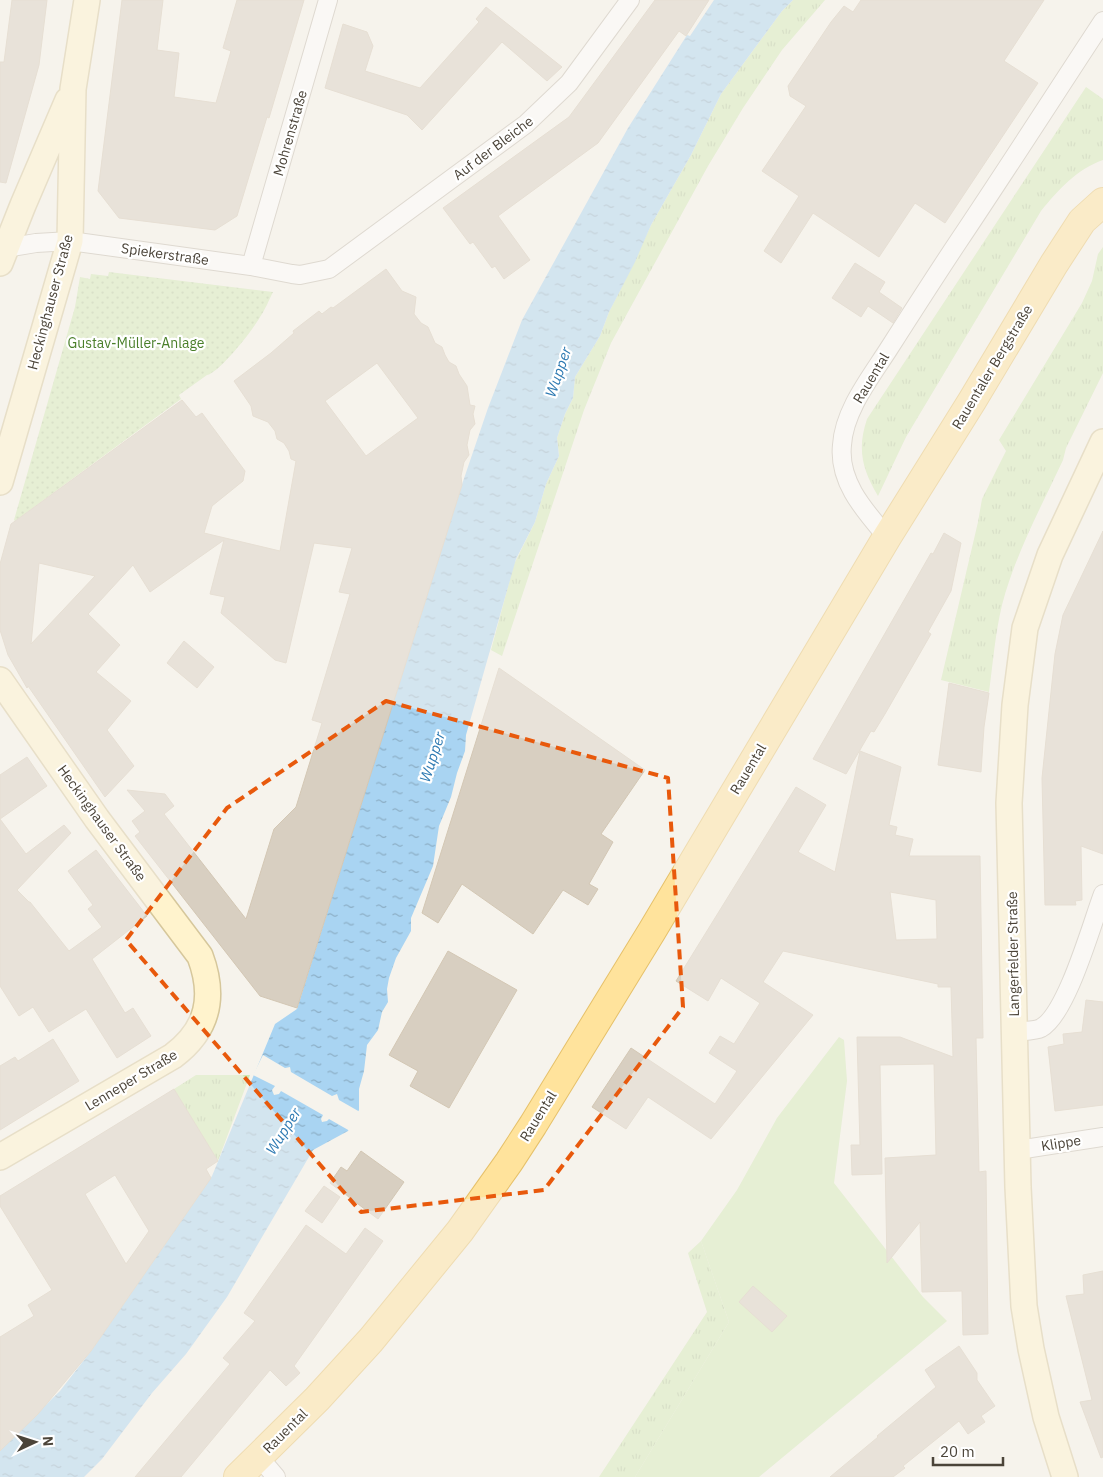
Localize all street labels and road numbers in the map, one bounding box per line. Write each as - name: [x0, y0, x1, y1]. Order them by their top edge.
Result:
- street label: Mohrenstraße: [269, 88, 311, 178]
- street label: Auf der Bleiche: [449, 112, 537, 184]
- street label: Heckinghauser Straße: [23, 232, 77, 372]
- street label: Spiekerstraße: [120, 239, 210, 269]
- street label: Rauentaler Bergstraße: [948, 301, 1036, 433]
- street label: Rauental: [849, 349, 893, 407]
- street label: Rauental: [726, 740, 770, 798]
- street label: Heckinghauser Straße: [54, 761, 150, 885]
- street label: Langerfelder Straße: [1003, 891, 1023, 1017]
- street label: Lenneper Straße: [82, 1045, 181, 1115]
- street label: Rauental: [516, 1087, 561, 1145]
- street label: Klippe: [1040, 1131, 1083, 1155]
- street label: Rauental: [259, 1405, 311, 1457]

